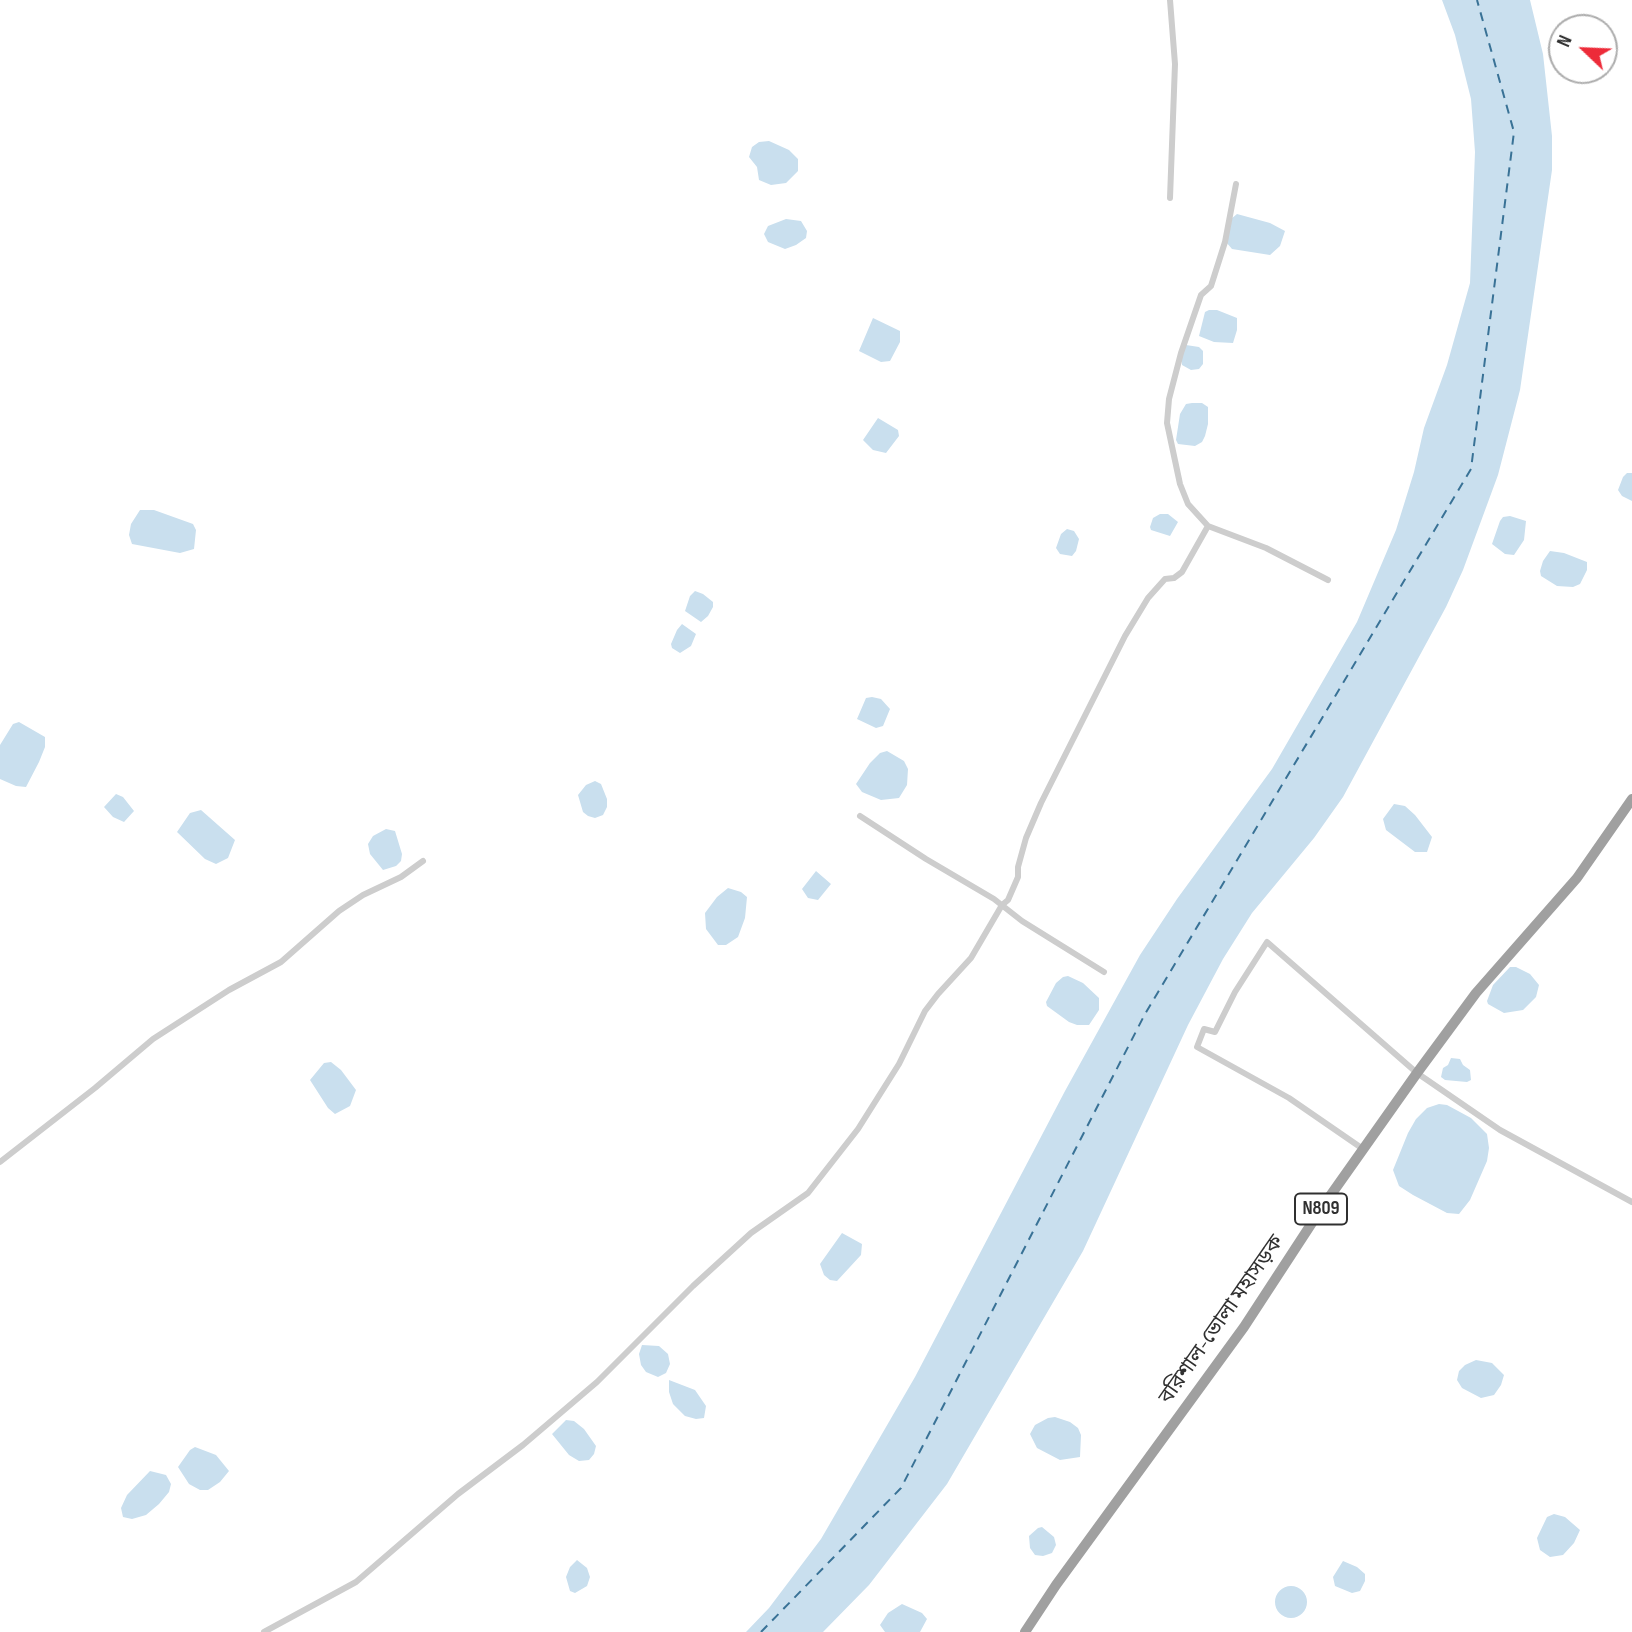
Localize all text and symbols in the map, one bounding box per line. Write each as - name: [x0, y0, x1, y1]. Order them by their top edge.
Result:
- north arrow: [1548, 14, 1618, 84]
- text: N: [1552, 32, 1578, 51]
- road number: N809: [1295, 1194, 1347, 1224]
- street label: বরিশাল-ভোলা মহাসড়ক: [1154, 1231, 1290, 1409]

